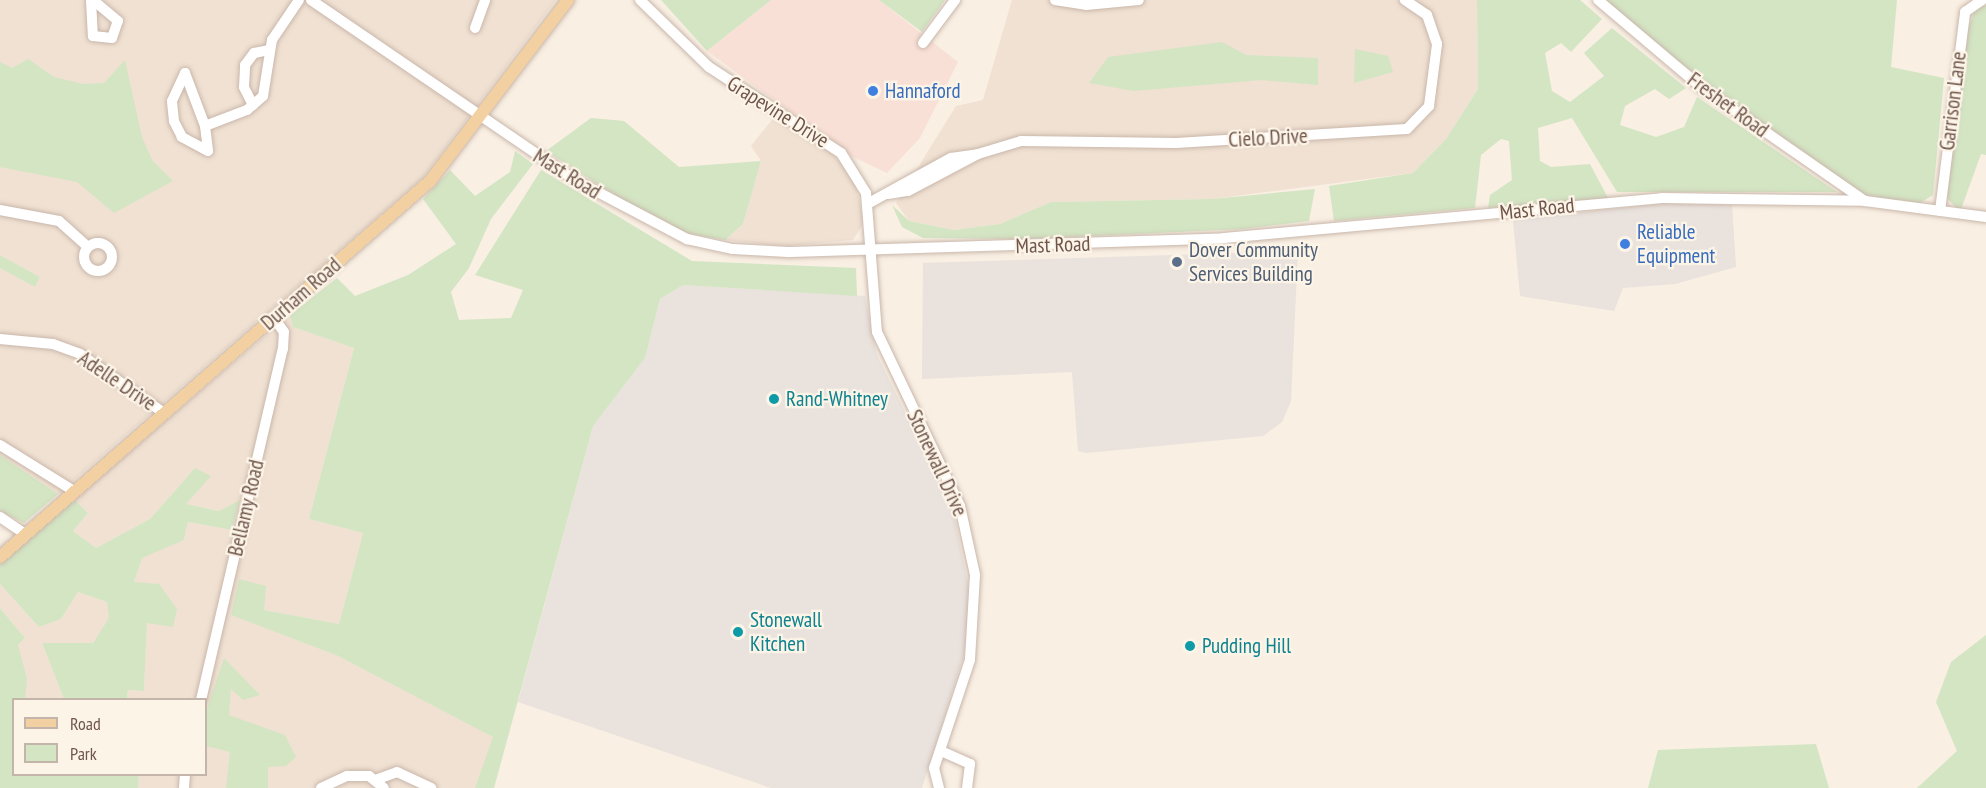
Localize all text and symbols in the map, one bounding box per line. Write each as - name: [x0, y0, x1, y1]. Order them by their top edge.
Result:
- street label: Garrison Lane: [1934, 50, 1972, 152]
- street label: Freshet Road: [1683, 67, 1773, 143]
- street label: Grapevine Drive: [722, 71, 834, 153]
- place label: Hannaford: [885, 78, 961, 104]
- marker: Hannaford: [866, 84, 880, 98]
- street label: Cielo Drive: [1228, 123, 1308, 153]
- street label: Mast Road: [529, 143, 605, 205]
- street label: Mast Road: [1498, 193, 1576, 225]
- place label: Reliable Equipment: [1637, 219, 1715, 269]
- street label: Mast Road: [1015, 231, 1091, 259]
- place label: Dover Community Services Building: [1189, 237, 1318, 287]
- marker: Reliable Equipment: [1618, 237, 1632, 251]
- street label: Durham Road: [256, 253, 346, 335]
- marker: Dover Community Services Building: [1170, 255, 1184, 269]
- street label: Adelle Drive: [73, 346, 161, 416]
- place label: Rand-Whitney: [786, 386, 888, 412]
- marker: Rand-Whitney: [767, 392, 781, 406]
- street label: Stonewall Drive: [901, 406, 973, 520]
- street label: Bellamy Road: [223, 457, 269, 559]
- place label: Stonewall Kitchen: [750, 607, 822, 657]
- marker: Stonewall Kitchen: [731, 625, 745, 639]
- place label: Pudding Hill: [1202, 633, 1291, 659]
- marker: Pudding Hill: [1183, 639, 1197, 653]
- legend: [12, 698, 207, 776]
- text: Road: [70, 712, 101, 735]
- text: Park: [70, 742, 97, 765]

